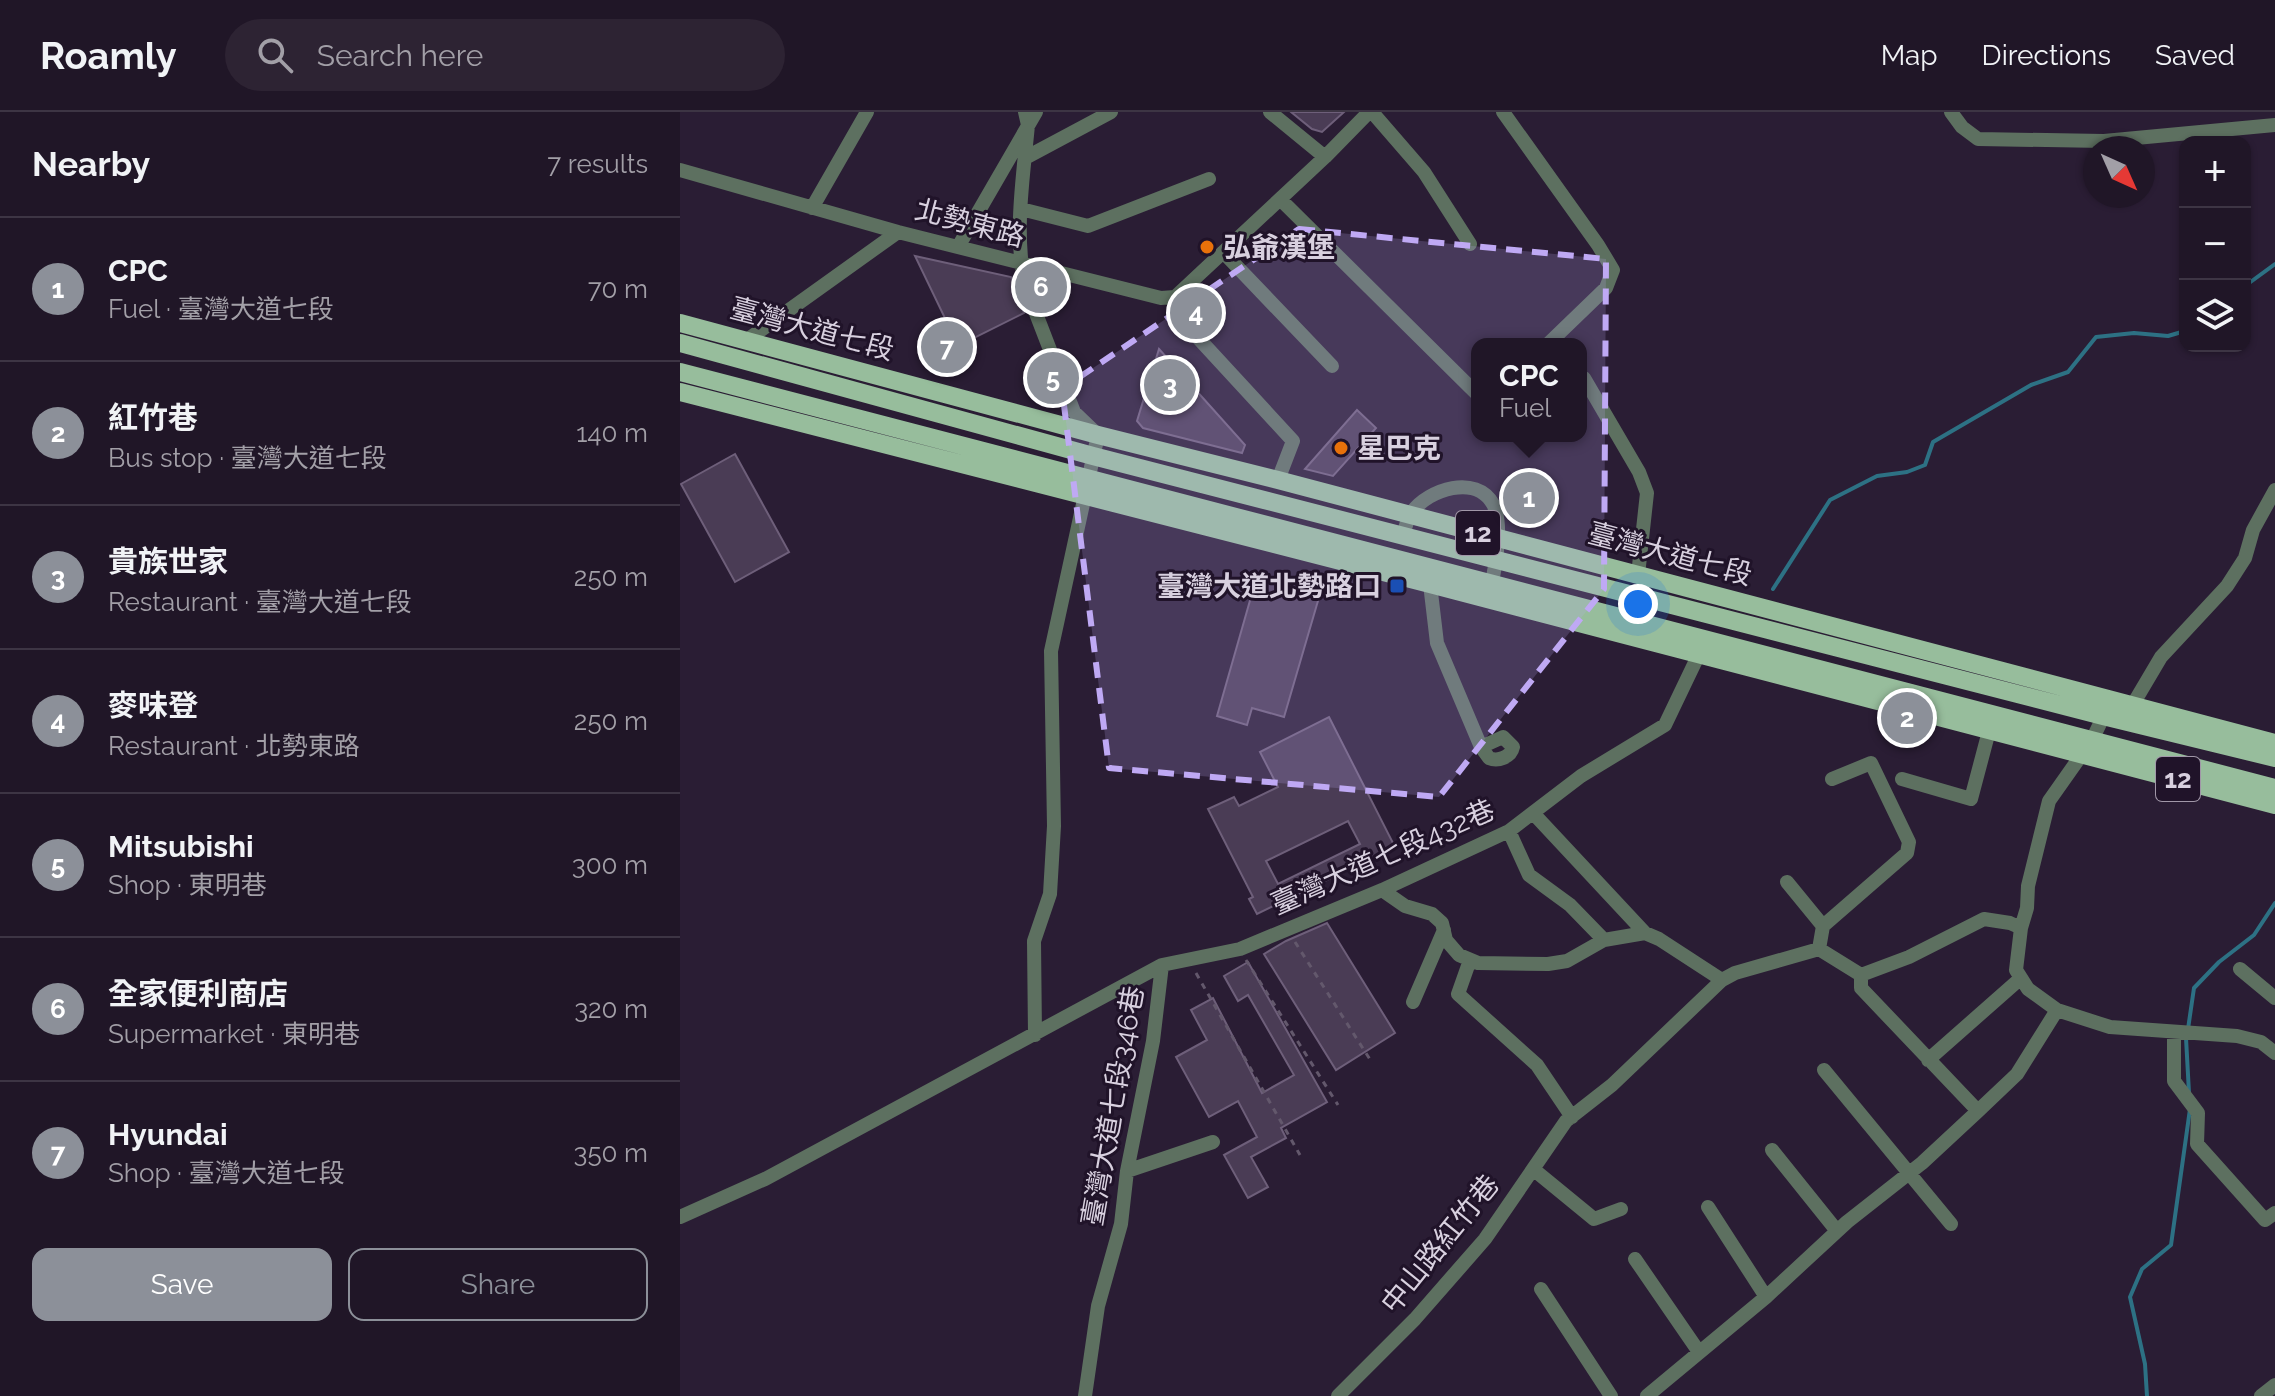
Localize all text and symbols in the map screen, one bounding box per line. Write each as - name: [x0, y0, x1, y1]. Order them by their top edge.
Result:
- search box: [225, 19, 785, 91]
- text: Roamly: [40, 33, 177, 78]
- icon: search: [253, 33, 297, 77]
- text: Search here: [317, 38, 483, 73]
- text: Map: [1881, 39, 1938, 72]
- text: Directions: [1982, 39, 2111, 72]
- text: Saved: [2155, 39, 2235, 72]
- north arrow: [2083, 136, 2155, 208]
- map controls: [2179, 136, 2251, 352]
- button: +: [2179, 136, 2251, 208]
- text: Nearby: [32, 144, 150, 184]
- text: 7 results: [547, 149, 648, 179]
- street label: 北勢東路: [912, 193, 1028, 253]
- button: −: [2179, 208, 2251, 280]
- place label: 弘爺漢堡: [1223, 231, 1335, 264]
- marker: 弘爺漢堡: [1198, 238, 1216, 256]
- text: CPC: [108, 253, 168, 288]
- pin: 6: [1015, 257, 1067, 317]
- text: 1: [52, 274, 64, 304]
- text: 70 m: [588, 274, 648, 304]
- button: layers: [2179, 280, 2251, 352]
- pin: 4: [1170, 283, 1222, 343]
- street label: 臺灣大道七段: [727, 291, 897, 367]
- text: Fuel · 臺灣大道七段: [108, 294, 334, 324]
- pin: 7: [921, 317, 973, 377]
- popup: [1471, 338, 1587, 442]
- pin: 5: [1027, 348, 1079, 408]
- pin: 3: [1144, 355, 1196, 415]
- text: CPC: [1499, 358, 1559, 393]
- text: Fuel: [1499, 393, 1551, 423]
- text: 紅竹巷: [108, 400, 198, 435]
- text: 2: [51, 418, 65, 448]
- text: 140 m: [576, 418, 648, 448]
- place label: 星巴克: [1357, 432, 1441, 465]
- marker: 星巴克: [1332, 439, 1350, 457]
- text: Bus stop · 臺灣大道七段: [108, 443, 387, 473]
- pin: 1: [1503, 468, 1555, 528]
- road number: 12: [1456, 511, 1500, 555]
- street label: 臺灣大道七段: [1585, 516, 1755, 592]
- text: 貴族世家: [108, 544, 228, 579]
- text: 3: [51, 562, 65, 592]
- text: 250 m: [574, 562, 648, 592]
- place label: 臺灣大道北勢路口: [1157, 570, 1381, 603]
- marker: 臺灣大道北勢路口: [1388, 577, 1406, 595]
- your location: [1618, 584, 1658, 624]
- text: Restaurant · 臺灣大道七段: [108, 587, 412, 617]
- text: 麥味登: [108, 688, 198, 723]
- pin: 2: [1881, 688, 1933, 748]
- text: 4: [51, 706, 65, 736]
- text: 250 m: [574, 706, 648, 736]
- text: Restaurant · 北勢東路: [108, 731, 360, 761]
- road number: 12: [2156, 757, 2200, 801]
- street label: 臺灣大道七段432巷: [1266, 793, 1500, 921]
- text: Mitsubishi: [108, 829, 254, 864]
- text: 5: [51, 850, 65, 880]
- text: 300 m: [572, 850, 648, 880]
- text: Shop · 東明巷: [108, 870, 267, 900]
- text: 全家便利商店: [108, 976, 288, 1011]
- street label: 臺灣大道七段346巷: [1076, 983, 1150, 1229]
- text: 6: [50, 994, 66, 1024]
- text: 320 m: [574, 994, 648, 1024]
- text: Supermarket · 東明巷: [108, 1019, 360, 1049]
- text: Hyundai: [108, 1117, 228, 1152]
- text: 7: [51, 1138, 65, 1168]
- text: 350 m: [574, 1138, 648, 1168]
- text: Shop · 臺灣大道七段: [108, 1158, 345, 1188]
- street label: 中山路紅竹巷: [1374, 1168, 1506, 1320]
- button: Save: [32, 1248, 332, 1321]
- button: Share: [348, 1248, 648, 1321]

